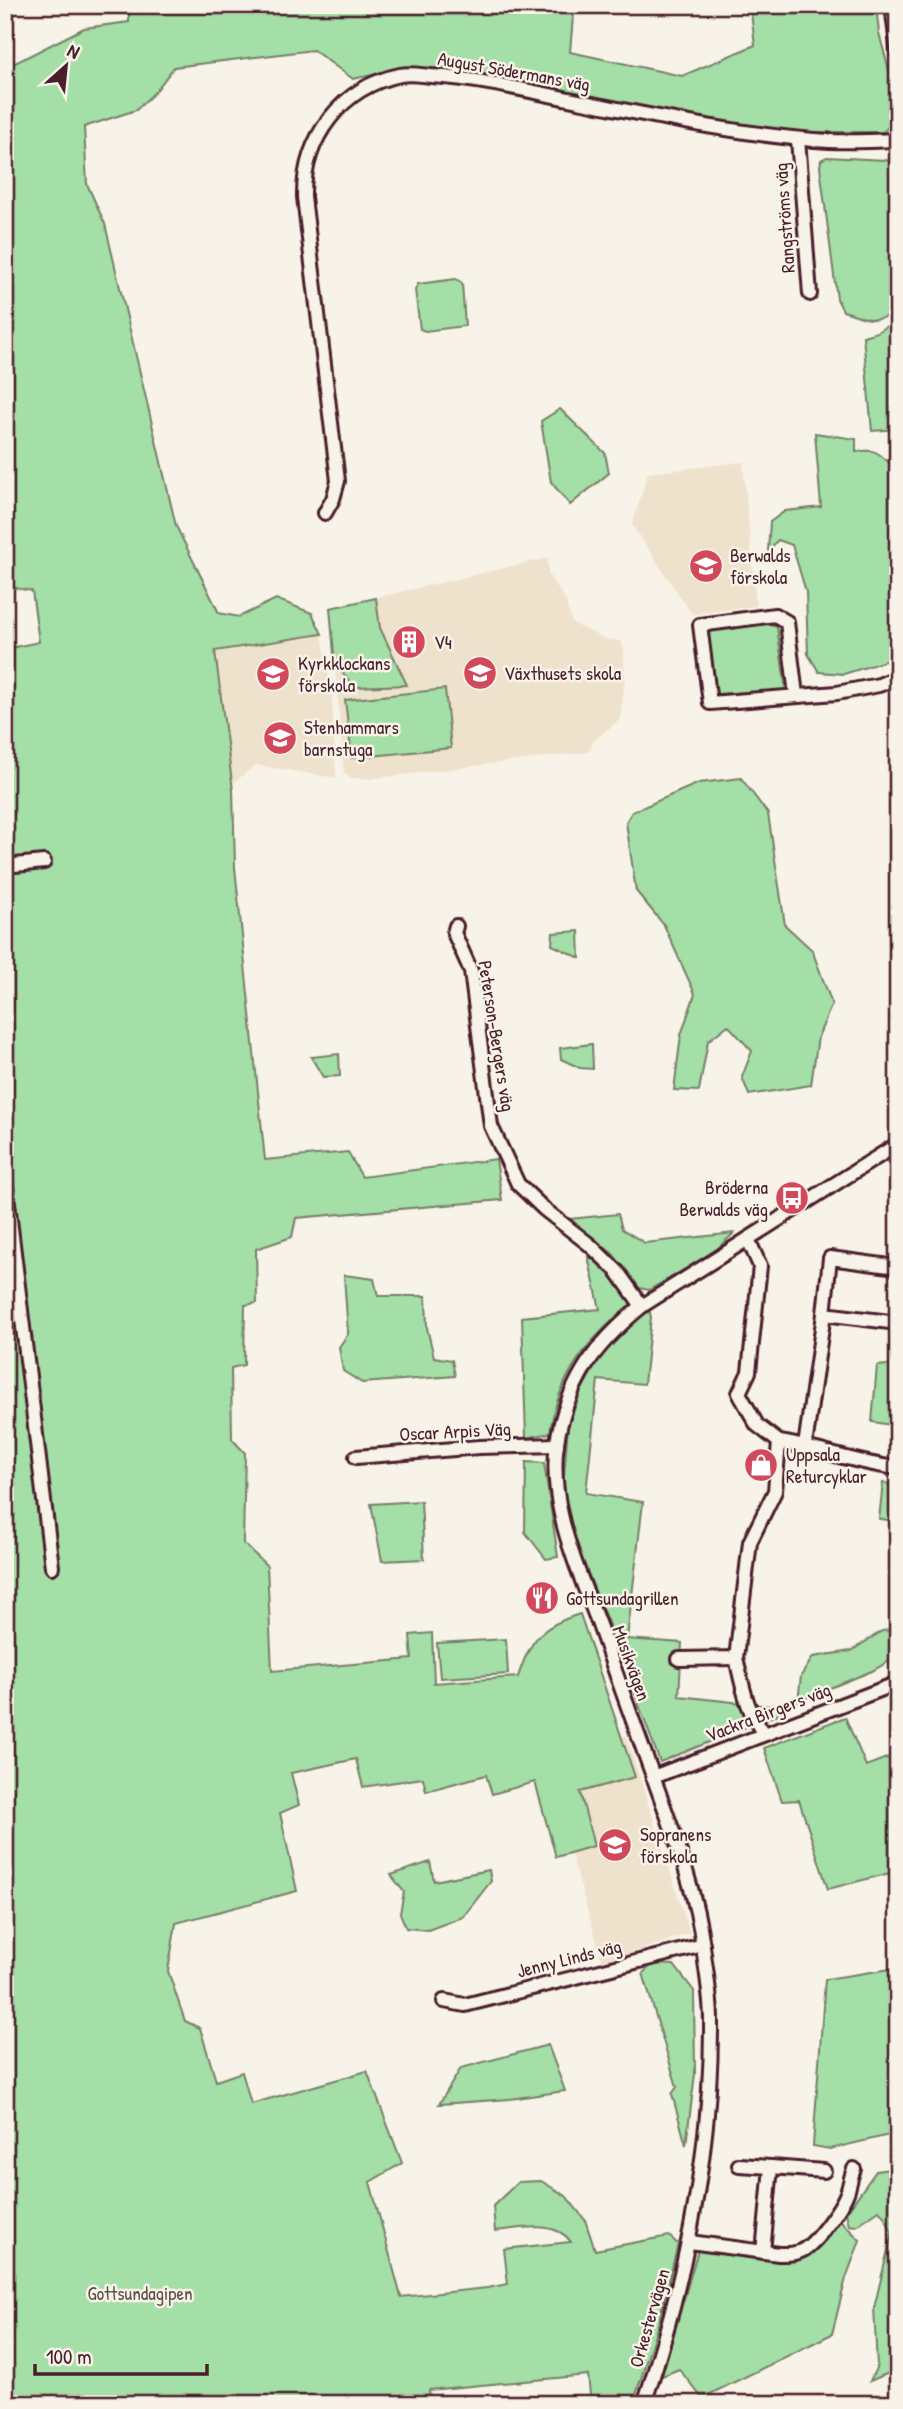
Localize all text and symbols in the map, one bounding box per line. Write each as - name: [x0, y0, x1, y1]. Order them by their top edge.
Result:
- north arrow: [32, 32, 102, 102]
- text: N: [63, 37, 84, 65]
- street label: August Södermans väg: [436, 45, 592, 97]
- street label: Rangströms väg: [767, 162, 801, 274]
- place label: Berwalds förskola: [730, 542, 791, 590]
- school or university icon: Berwalds förskola: [687, 547, 725, 585]
- building icon: V4: [390, 623, 428, 661]
- place label: V4: [434, 629, 452, 655]
- place label: Kyrkklockans förskola: [298, 650, 390, 698]
- school or university icon: Växthusets skola: [461, 654, 499, 692]
- school or university icon: Kyrkklockans förskola: [254, 655, 292, 693]
- place label: Växthusets skola: [504, 660, 622, 686]
- place label: Stenhammars barnstuga: [304, 714, 399, 762]
- school or university icon: Stenhammars barnstuga: [261, 719, 299, 757]
- street label: Peterson-Bergers väg: [472, 959, 522, 1113]
- place label: Bröderna Berwalds väg: [680, 1174, 769, 1222]
- bus stop icon: Bröderna Berwalds väg: [773, 1179, 811, 1217]
- street label: Oscar Arpis Väg: [399, 1415, 511, 1447]
- place label: Uppsala Returcyklar: [786, 1441, 867, 1489]
- shop icon: Uppsala Returcyklar: [742, 1446, 780, 1484]
- restaurant icon: Gottsundagrillen: [523, 1579, 561, 1617]
- place label: Gottsundagrillen: [566, 1585, 679, 1611]
- street label: Musikvägen: [606, 1622, 658, 1704]
- street label: Vackra Birgers väg: [702, 1676, 834, 1748]
- place label: Sopranens förskola: [640, 1821, 711, 1869]
- school or university icon: Sopranens förskola: [596, 1826, 634, 1864]
- street label: Jenny Linds väg: [514, 1932, 624, 1984]
- street label: Orkestervägen: [622, 2266, 676, 2370]
- park label: Gottsundagipen: [87, 2280, 193, 2306]
- scale bar: [35, 2332, 206, 2376]
- text: 100 m: [46, 2342, 92, 2371]

